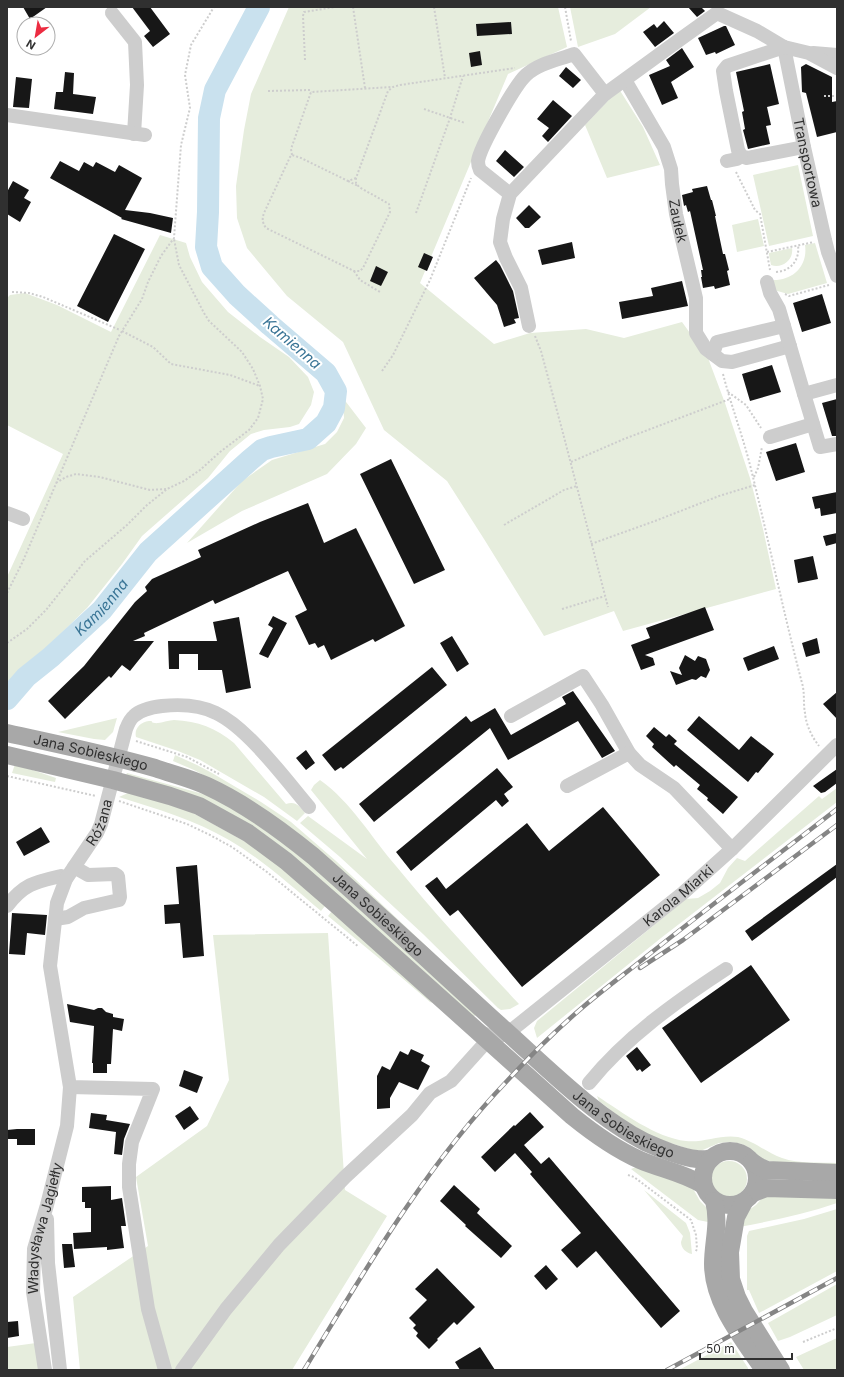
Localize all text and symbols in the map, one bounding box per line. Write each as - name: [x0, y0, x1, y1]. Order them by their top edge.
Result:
- north arrow: [16, 16, 56, 56]
- text: N: [24, 36, 38, 53]
- street label: Transportowa: [790, 116, 826, 209]
- street label: Zaułek: [666, 198, 692, 245]
- water label: Kamienna: [259, 312, 325, 373]
- water label: Kamienna: [70, 575, 132, 640]
- street label: Jana Sobieskiego: [32, 730, 150, 774]
- street label: Różana: [82, 797, 115, 849]
- street label: Karola Miarki: [639, 861, 716, 930]
- street label: Jana Sobieskiego: [329, 868, 428, 960]
- street label: Jana Sobieskiego: [569, 1086, 677, 1161]
- street label: Władysława Jagiełły: [24, 1161, 65, 1294]
- scale bar: [700, 1335, 792, 1361]
- text: 50 m: [706, 1341, 735, 1356]

